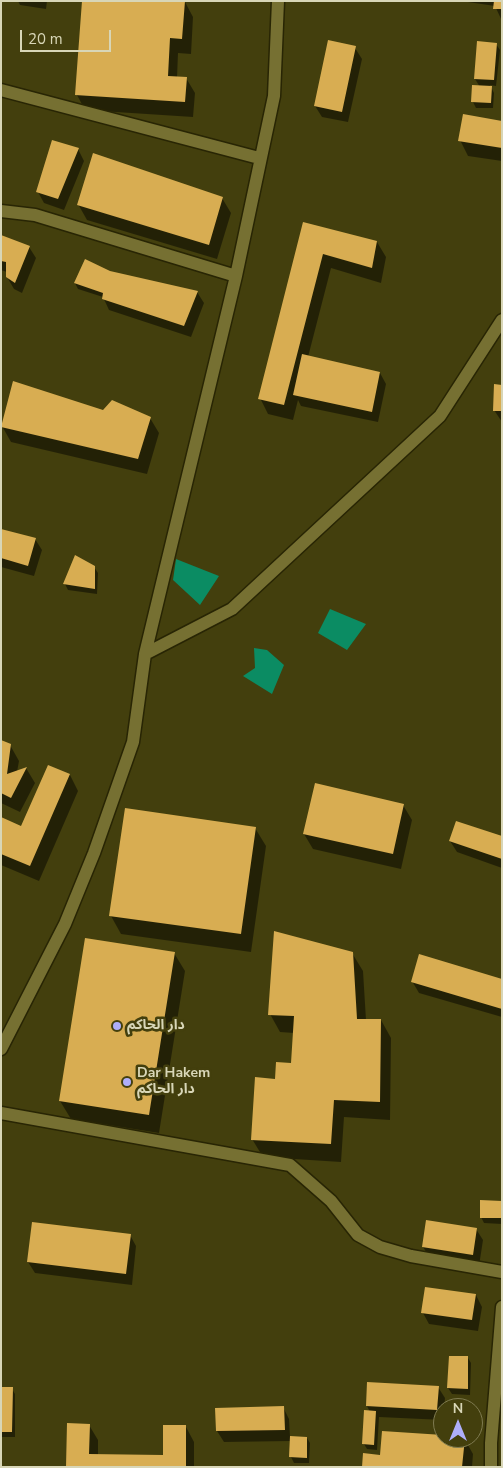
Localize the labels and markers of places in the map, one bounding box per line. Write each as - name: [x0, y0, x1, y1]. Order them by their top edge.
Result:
- place label: دار الحاكم: [127, 1018, 185, 1034]
- marker: دار الحاكم: [111, 1020, 123, 1032]
- place label: Dar Hakem دار الحاكم: [137, 1066, 210, 1098]
- marker: Dar Hakem دار الحاكم: [121, 1076, 133, 1088]

